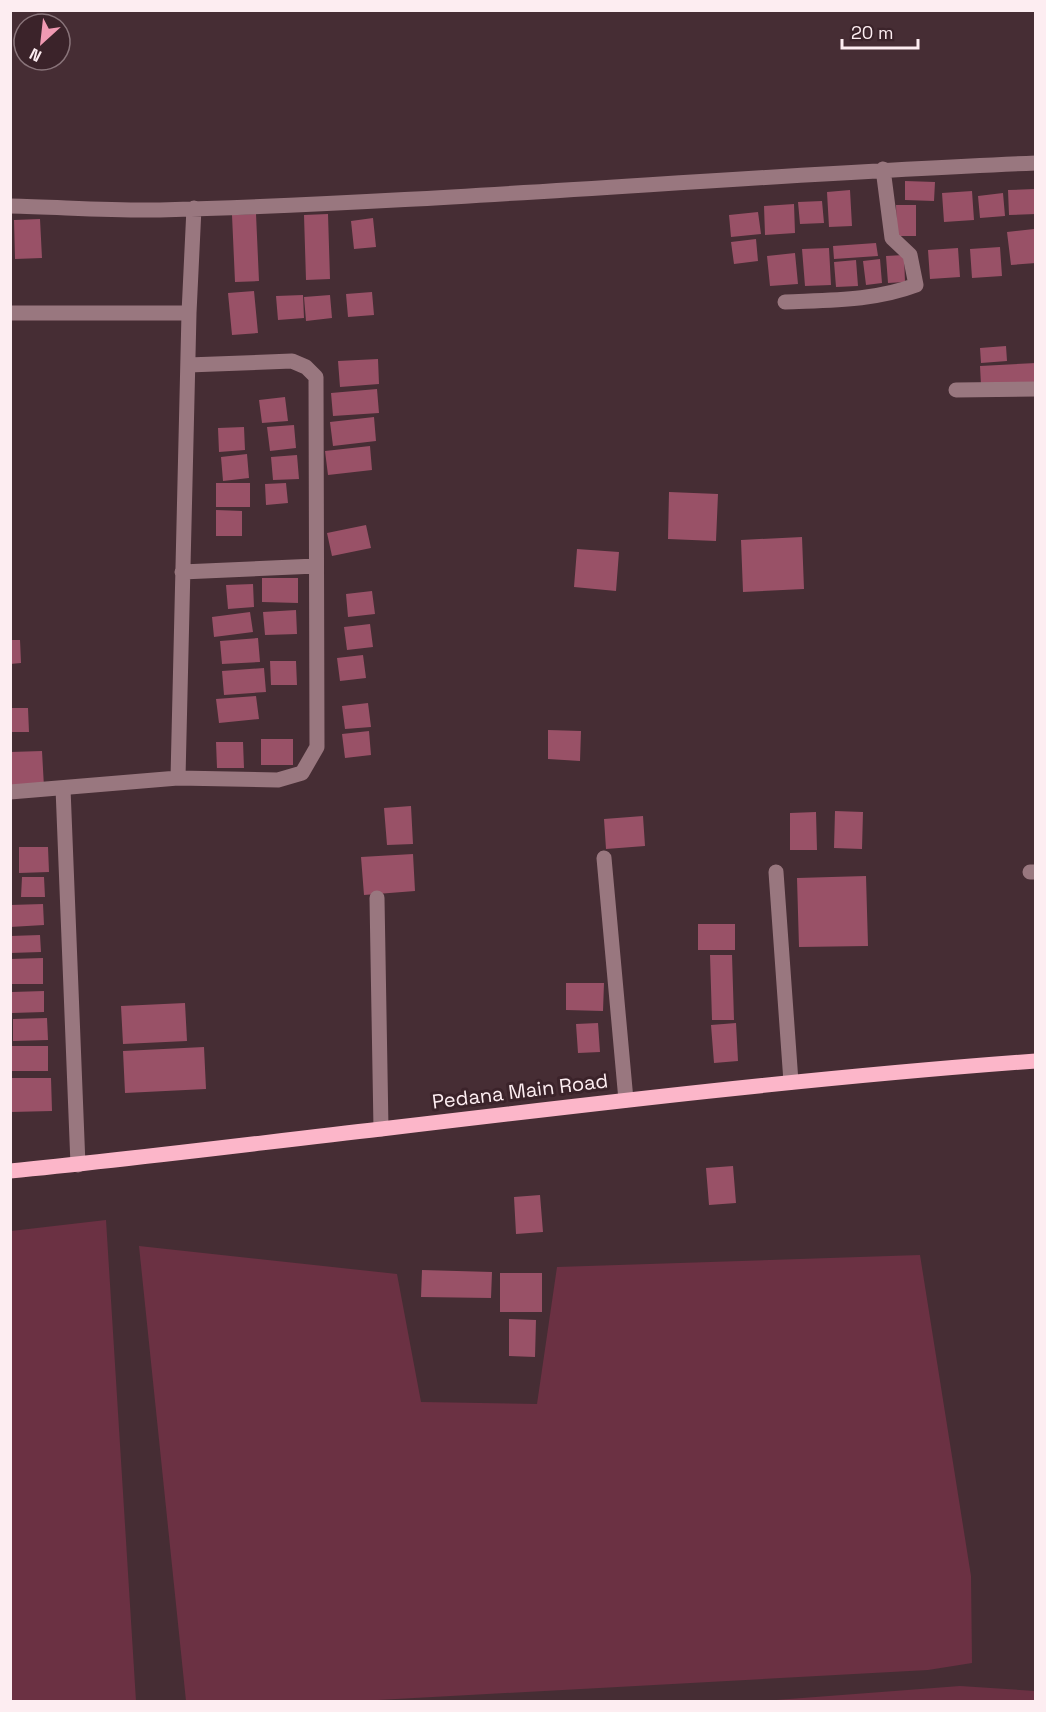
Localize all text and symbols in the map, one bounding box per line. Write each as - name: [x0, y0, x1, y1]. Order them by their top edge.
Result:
- north arrow: [12, 12, 72, 72]
- scale bar: [842, 12, 918, 50]
- text: 20 m: [851, 21, 894, 44]
- text: N: [26, 43, 45, 67]
- street label: Pedana Main Road: [431, 1067, 609, 1115]

